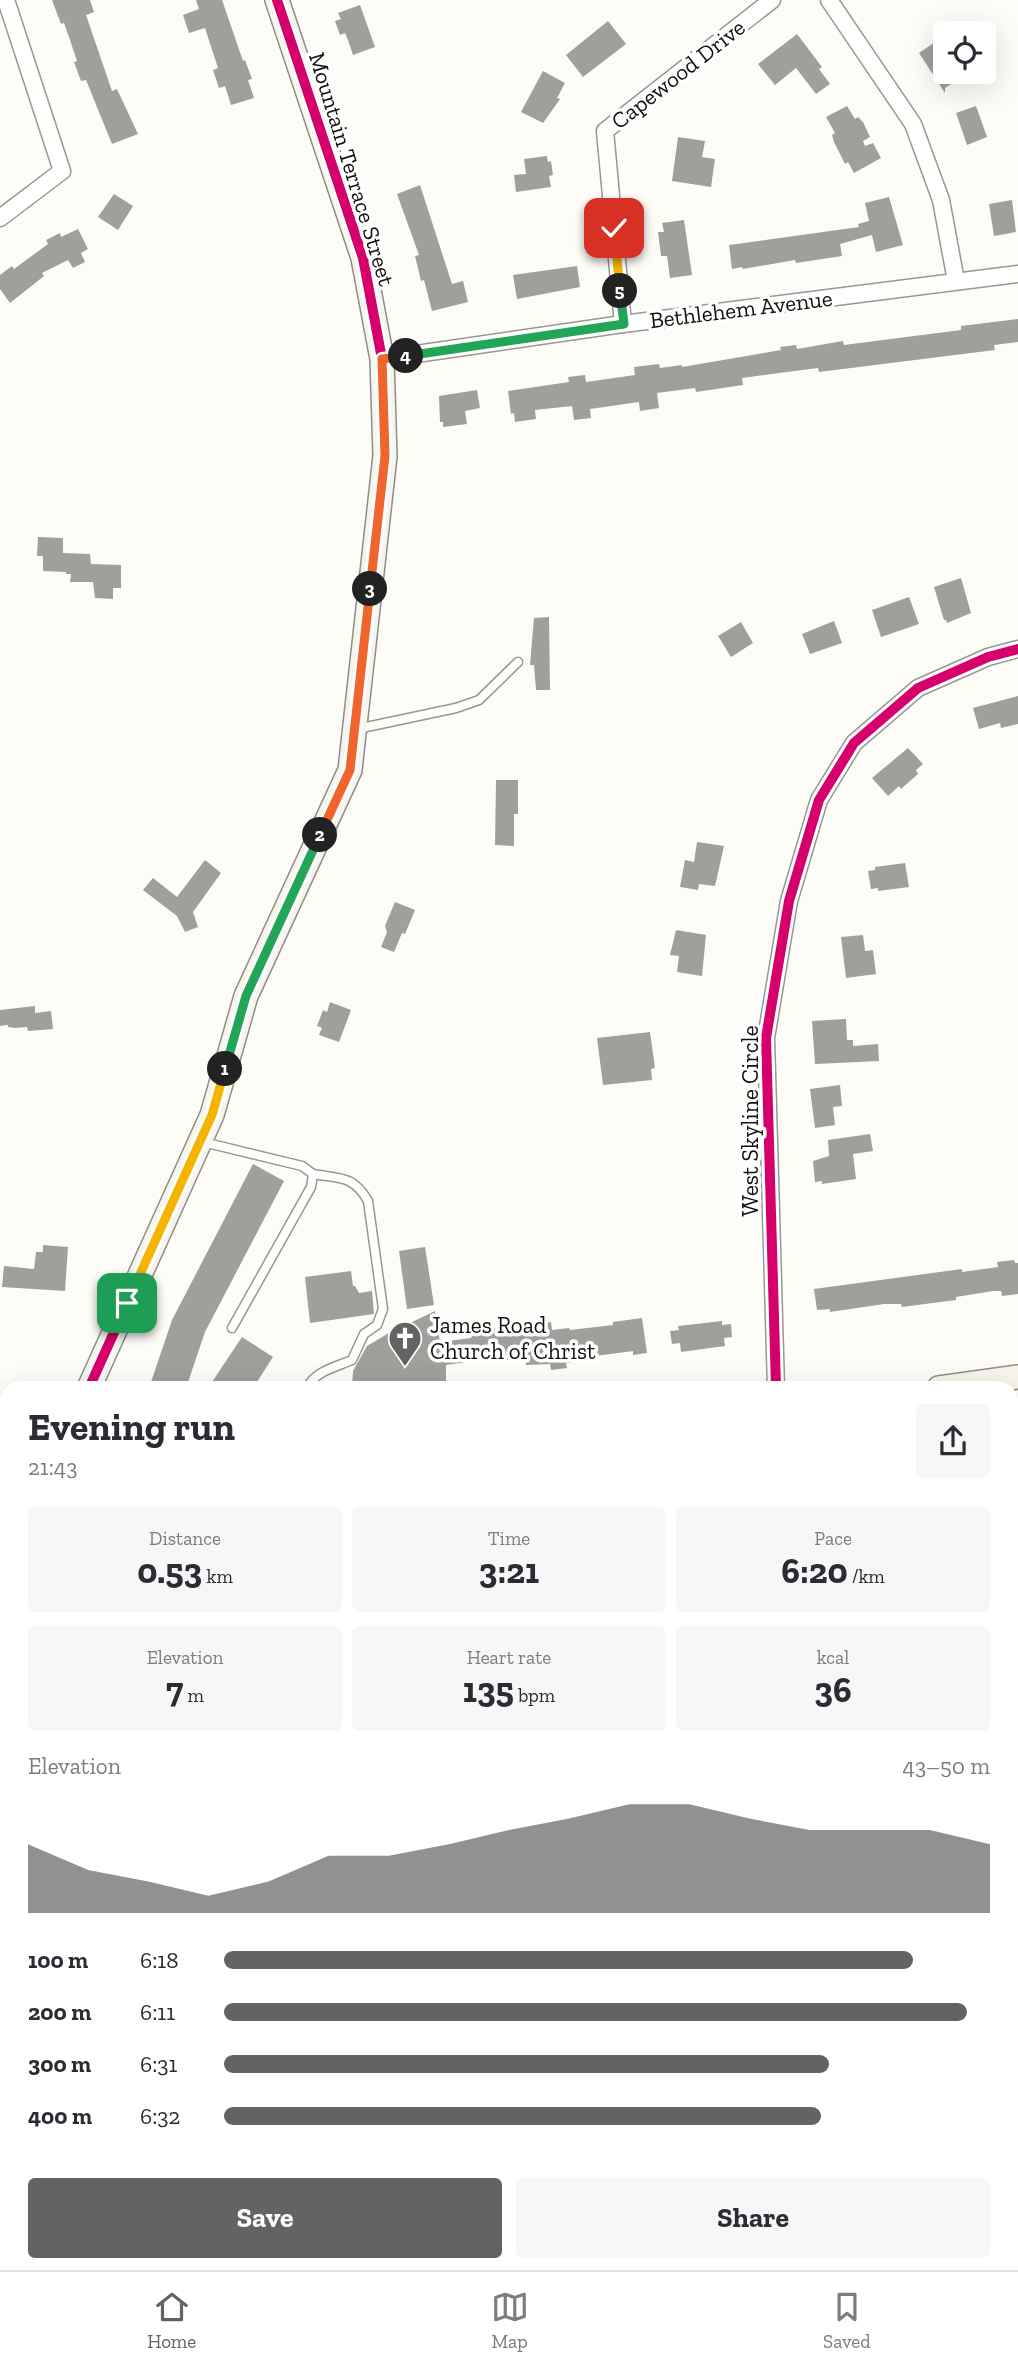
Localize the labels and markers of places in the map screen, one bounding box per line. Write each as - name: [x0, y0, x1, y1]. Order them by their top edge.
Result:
- pin: [584, 198, 644, 258]
- pin: 5: [602, 274, 638, 308]
- pin: 4: [388, 338, 424, 374]
- pin: 3: [352, 572, 388, 606]
- pin: 2: [302, 818, 338, 852]
- pin: 1: [208, 1052, 243, 1086]
- pin: [97, 1273, 157, 1333]
- place label: James Road Church of Christ: [430, 1311, 596, 1365]
- church icon: James Road Church of Christ: [386, 1319, 424, 1368]

